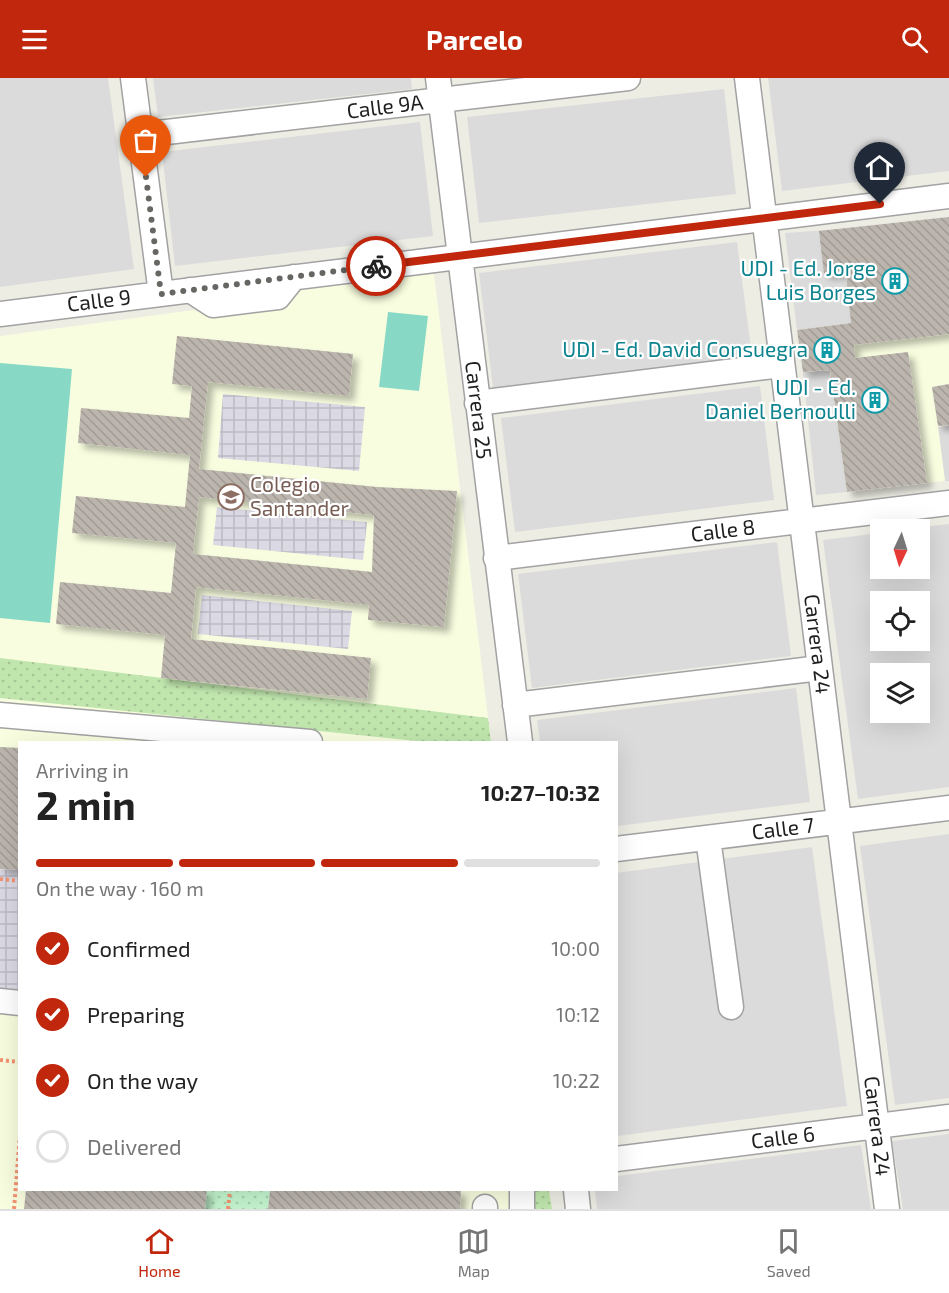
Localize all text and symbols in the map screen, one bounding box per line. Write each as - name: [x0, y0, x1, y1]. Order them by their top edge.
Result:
- icon: menu: [18, 23, 51, 56]
- text: Parcelo: [426, 23, 523, 55]
- icon: search: [898, 23, 931, 56]
- street label: Calle 9A: [345, 88, 425, 123]
- pin: [120, 115, 171, 177]
- icon: bag: [129, 124, 162, 157]
- pin: [854, 142, 905, 204]
- icon: home: [863, 151, 896, 184]
- courier: [346, 236, 406, 296]
- icon: bike: [360, 250, 393, 283]
- place label: UDI - Ed. Jorge Luis Borges: [741, 255, 876, 304]
- building icon: UDI - Ed. Jorge Luis Borges: [880, 266, 910, 296]
- street label: Calle 9: [66, 283, 132, 316]
- building icon: UDI - Ed. David Consuegra: [812, 335, 842, 365]
- place label: UDI - Ed. David Consuegra: [562, 336, 808, 361]
- street label: Carrera 25: [461, 359, 498, 460]
- place label: UDI - Ed. Daniel Bernoulli: [705, 374, 856, 423]
- building icon: UDI - Ed. Daniel Bernoulli: [860, 385, 890, 415]
- place label: Colegio Santander: [250, 471, 350, 520]
- school or university icon: Colegio Santander: [216, 482, 246, 512]
- street label: Calle 8: [689, 513, 756, 546]
- north arrow: [870, 519, 930, 579]
- map controls: [870, 519, 930, 723]
- button: locate: [870, 591, 930, 651]
- street label: Carrera 24: [800, 592, 837, 695]
- button: layers: [870, 663, 930, 723]
- text: Arriving in: [36, 758, 129, 782]
- text: 10:27–10:32: [481, 779, 600, 805]
- text: 2 min: [36, 781, 136, 828]
- street label: Calle 7: [750, 811, 816, 844]
- text: On the way · 160 m: [36, 876, 204, 900]
- icon: check: [36, 932, 69, 965]
- text: Confirmed: [87, 935, 191, 961]
- text: 10:00: [551, 936, 600, 960]
- icon: check: [36, 998, 69, 1031]
- text: Preparing: [87, 1001, 185, 1027]
- text: 10:12: [556, 1002, 600, 1026]
- icon: check: [36, 1064, 69, 1097]
- text: On the way: [87, 1067, 198, 1093]
- text: 10:22: [553, 1068, 600, 1092]
- street label: Carrera 24: [860, 1074, 897, 1177]
- street label: Calle 6: [750, 1120, 816, 1153]
- text: Delivered: [87, 1133, 182, 1159]
- tab: Home: [138, 1225, 181, 1280]
- tab: Map: [457, 1225, 490, 1280]
- tab: Saved: [767, 1225, 811, 1280]

